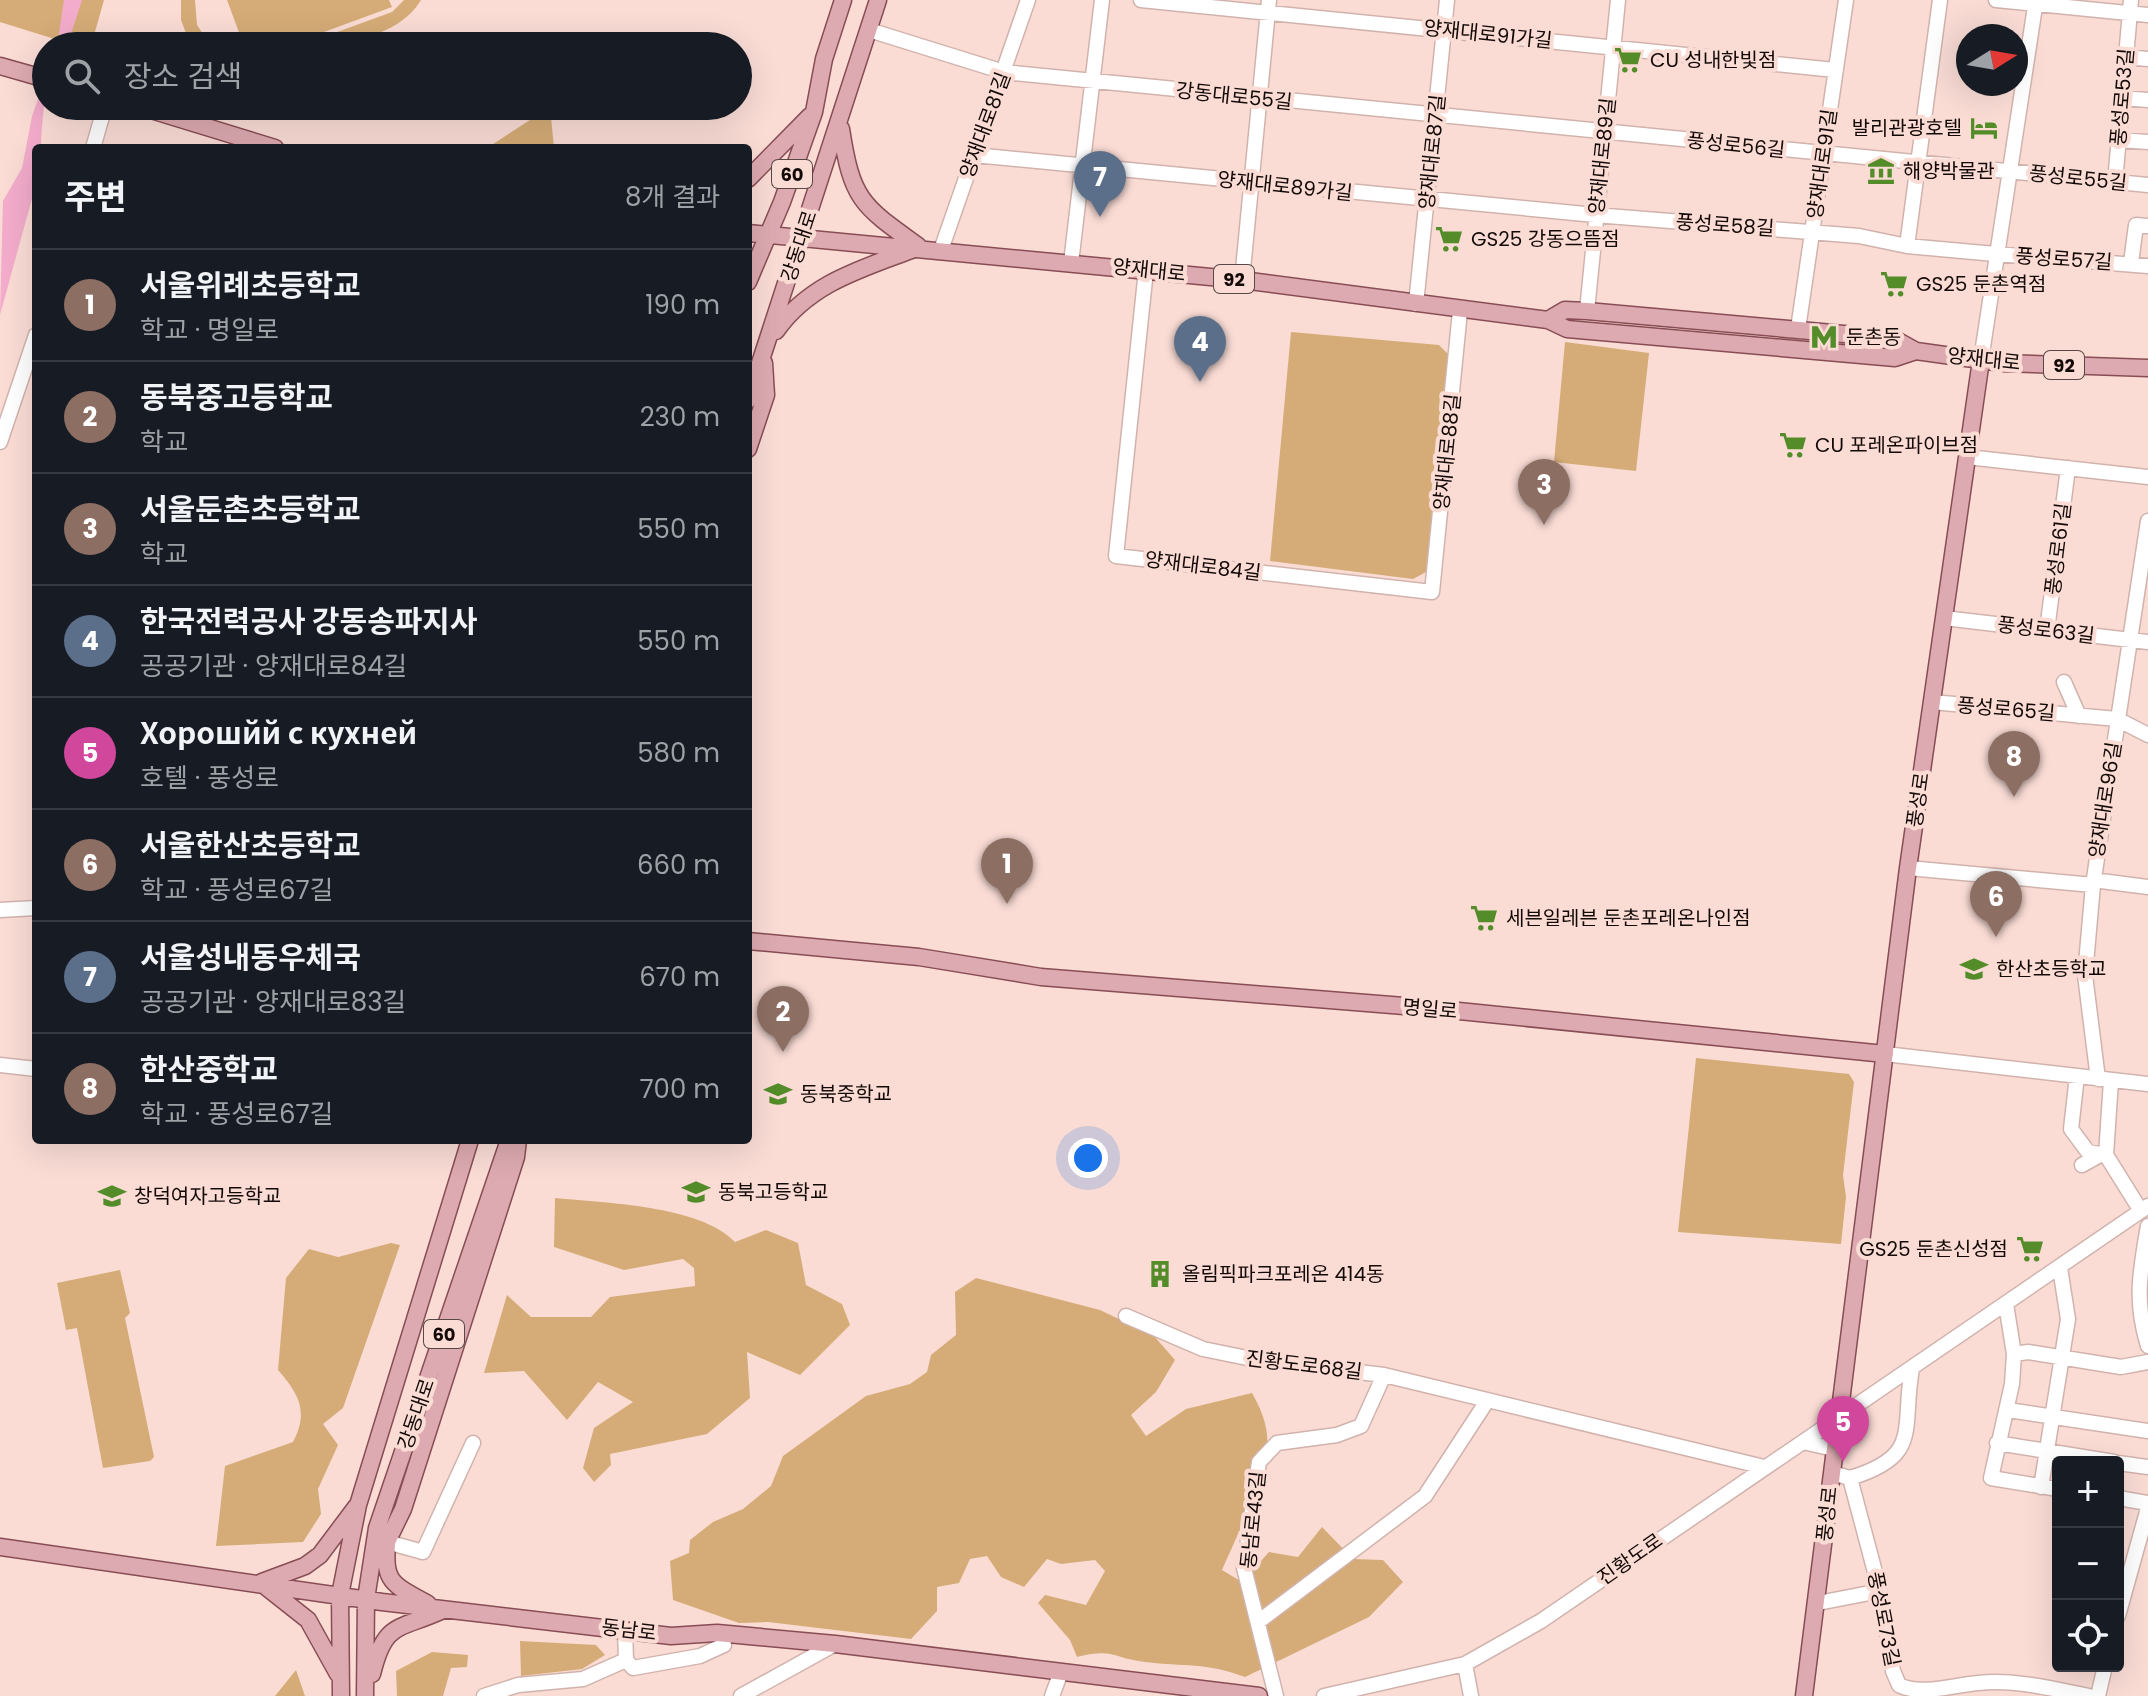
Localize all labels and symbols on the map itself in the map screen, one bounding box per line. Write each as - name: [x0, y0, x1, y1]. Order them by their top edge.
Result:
- street label: 양재대로91가길: [1422, 13, 1554, 55]
- north arrow: [1956, 24, 2028, 96]
- supermarket icon: CU 성내한빛점: [1613, 45, 1643, 75]
- place label: CU 성내한빛점: [1650, 46, 1776, 74]
- street label: 풍성로53길: [2104, 47, 2140, 147]
- street label: 양재대로81길: [953, 68, 1017, 182]
- street label: 강동대로55길: [1174, 76, 1294, 116]
- street label: 양재대로87길: [1412, 93, 1452, 211]
- street label: 양재대로89길: [1582, 96, 1622, 216]
- street label: 양재대로91길: [1800, 107, 1844, 221]
- hotel icon: 발리관광호텔: [1969, 113, 1999, 143]
- place label: 발리관광호텔: [1852, 114, 1962, 142]
- street label: 풍성로56길: [1685, 126, 1787, 164]
- pin: 7: [1074, 151, 1126, 217]
- museum icon: 해양박물관: [1866, 156, 1896, 186]
- place label: 해양박물관: [1903, 157, 1995, 185]
- street label: 풍성로55길: [2027, 159, 2129, 197]
- road number: 60: [772, 160, 812, 188]
- street label: 양재대로89가길: [1216, 165, 1354, 207]
- street label: 강동대로: [774, 207, 824, 285]
- street label: 풍성로58길: [1675, 208, 1775, 242]
- supermarket icon: GS25 강동으뜸점: [1434, 224, 1464, 254]
- place label: GS25 강동으뜸점: [1471, 225, 1620, 253]
- street label: 풍성로57길: [2015, 242, 2113, 276]
- street label: 양재대로: [1111, 252, 1187, 288]
- road number: 92: [1214, 265, 1254, 293]
- supermarket icon: GS25 둔촌역점: [1879, 269, 1909, 299]
- place label: GS25 둔촌역점: [1916, 270, 2046, 298]
- pin: 4: [1174, 316, 1226, 382]
- metro station icon: 둔촌동: [1809, 322, 1839, 352]
- place label: 둔촌동: [1846, 323, 1901, 351]
- street label: 양재대로: [1946, 341, 2022, 377]
- road number: 92: [2044, 351, 2084, 379]
- street label: 양재대로88길: [1427, 392, 1467, 512]
- supermarket icon: CU 포레온파이브점: [1778, 430, 1808, 460]
- place label: CU 포레온파이브점: [1815, 431, 1978, 459]
- pin: 3: [1518, 459, 1570, 525]
- street label: 풍성로61길: [2038, 501, 2078, 597]
- street label: 양재대로84길: [1143, 545, 1263, 587]
- street label: 풍성로63길: [1996, 610, 2096, 650]
- street label: 풍성로65길: [1956, 691, 2056, 727]
- pin: 8: [1988, 731, 2040, 797]
- street label: 양재대로96길: [2082, 740, 2128, 860]
- street label: 풍성로: [1900, 771, 1936, 829]
- pin: 1: [981, 838, 1033, 904]
- pin: 6: [1970, 871, 2022, 937]
- supermarket icon: 세븐일레븐 둔촌포레온나인점: [1469, 903, 1499, 933]
- place label: 세븐일레븐 둔촌포레온나인점: [1506, 904, 1751, 932]
- school or university icon: 한산초등학교: [1959, 954, 1989, 984]
- place label: 한산초등학교: [1996, 955, 2106, 983]
- pin: 2: [757, 986, 809, 1052]
- street label: 명일로: [1401, 993, 1459, 1025]
- school or university icon: 동북중학교: [763, 1079, 793, 1109]
- place label: 동북중학교: [800, 1080, 892, 1108]
- your location: [1068, 1138, 1108, 1178]
- school or university icon: 동북고등학교: [681, 1177, 711, 1207]
- place label: 동북고등학교: [718, 1178, 828, 1206]
- school or university icon: 창덕여자고등학교: [97, 1181, 127, 1211]
- place label: 창덕여자고등학교: [134, 1182, 281, 1210]
- supermarket icon: GS25 둔촌신성점: [2015, 1234, 2045, 1264]
- place label: GS25 둔촌신성점: [1859, 1235, 2008, 1263]
- building icon: 올림픽파크포레온 414동: [1145, 1259, 1175, 1289]
- place label: 올림픽파크포레온 414동: [1182, 1260, 1385, 1288]
- road number: 60: [424, 1320, 464, 1348]
- street label: 진황도로68길: [1244, 1344, 1364, 1386]
- street label: 강동대로: [391, 1375, 441, 1453]
- pin: 5: [1817, 1396, 1869, 1462]
- street label: 동남로43길: [1234, 1470, 1272, 1570]
- street label: 풍성로: [1810, 1485, 1844, 1543]
- street label: 진황도로: [1592, 1526, 1668, 1592]
- street label: 풍성로73길: [1861, 1569, 1907, 1669]
- street label: 동남로: [600, 1613, 658, 1647]

